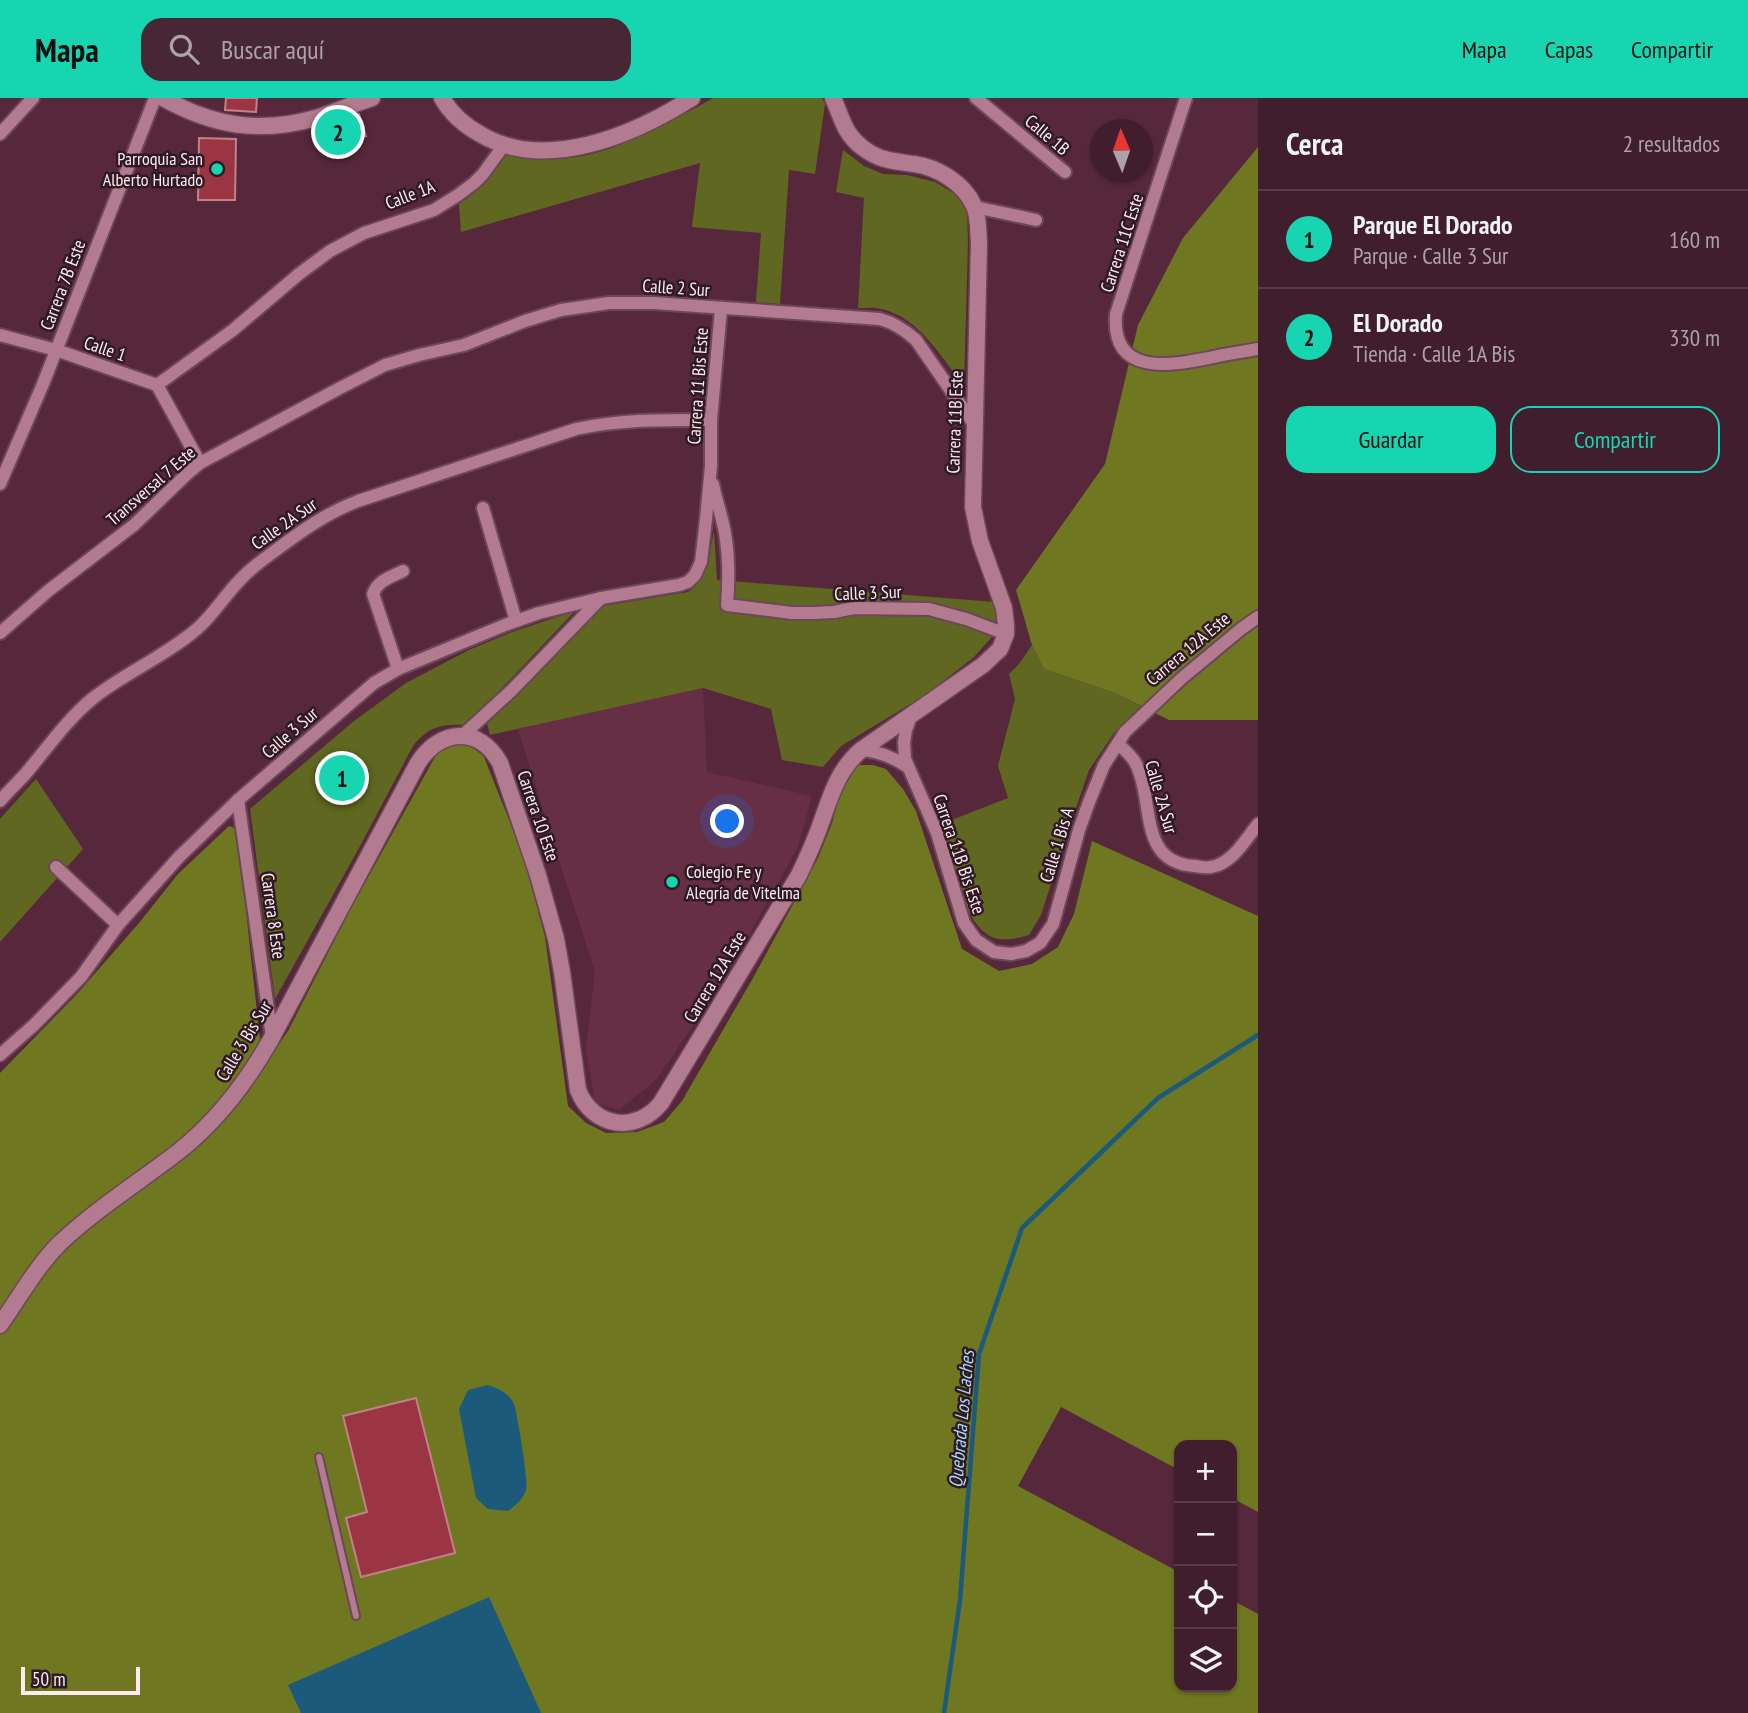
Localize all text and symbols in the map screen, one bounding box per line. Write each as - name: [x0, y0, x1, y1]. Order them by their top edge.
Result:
- search box: [141, 18, 631, 81]
- text: Mapa: [35, 28, 99, 71]
- icon: search: [165, 30, 203, 68]
- text: Buscar aquí: [221, 33, 324, 66]
- text: Mapa: [1462, 34, 1507, 65]
- text: Capas: [1545, 34, 1593, 65]
- text: Compartir: [1631, 34, 1713, 65]
- pin: 2: [315, 106, 361, 158]
- street label: Calle 1B: [1020, 109, 1074, 160]
- north arrow: [1090, 119, 1153, 182]
- text: Cerca: [1286, 124, 1343, 163]
- text: 2 resultados: [1623, 129, 1720, 158]
- place label: Parroquia San Alberto Hurtado: [103, 147, 203, 191]
- marker: Parroquia San Alberto Hurtado: [209, 161, 225, 177]
- street label: Calle 1A: [382, 174, 438, 214]
- street label: Carrera 11C Este: [1095, 191, 1148, 295]
- text: Parque El Dorado: [1353, 208, 1513, 241]
- text: 1: [1304, 225, 1315, 254]
- text: 160 m: [1669, 225, 1720, 254]
- street label: Carrera 7B Este: [35, 236, 90, 333]
- text: Parque · Calle 3 Sur: [1353, 241, 1508, 270]
- street label: Calle 2 Sur: [642, 274, 710, 301]
- text: El Dorado: [1353, 306, 1443, 339]
- text: 2: [1304, 323, 1315, 352]
- text: 330 m: [1669, 323, 1720, 352]
- street label: Carrera 11 Bis Este: [682, 327, 713, 445]
- street label: Calle 1: [81, 331, 129, 366]
- text: Tienda · Calle 1A Bis: [1353, 339, 1515, 368]
- street label: Carrera 11B Este: [941, 370, 968, 474]
- button: Guardar: [1286, 406, 1496, 473]
- button: Compartir: [1510, 406, 1720, 473]
- street label: Transversal 7 Este: [101, 441, 200, 531]
- street label: Calle 2A Sur: [246, 493, 321, 555]
- street label: Calle 3 Sur: [834, 580, 902, 605]
- street label: Carrera 12A Este: [1141, 607, 1234, 690]
- street label: Calle 3 Sur: [257, 702, 323, 763]
- pin: 1: [319, 752, 365, 804]
- street label: Calle 2A Sur: [1140, 758, 1183, 836]
- street label: Carrera 10 Este: [512, 767, 565, 864]
- street label: Carrera 11B Bis Este: [928, 791, 991, 917]
- your location: [710, 804, 744, 838]
- street label: Calle 1 Bis A: [1034, 804, 1079, 885]
- place label: Colegio Fe y Alegría de Vitelma: [686, 860, 800, 904]
- street label: Carrera 8 Este: [256, 872, 291, 960]
- marker: Colegio Fe y Alegría de Vitelma: [664, 874, 680, 890]
- street label: Carrera 12A Este: [678, 927, 751, 1027]
- street label: Calle 3 Bis Sur: [211, 996, 277, 1085]
- water label: Quebrada Los Laches: [943, 1348, 979, 1489]
- map controls: [1174, 1440, 1237, 1692]
- button: +: [1174, 1440, 1237, 1503]
- button: −: [1174, 1503, 1237, 1566]
- button: locate: [1174, 1566, 1237, 1629]
- button: layers: [1174, 1629, 1237, 1692]
- scale bar: [21, 1664, 140, 1696]
- text: 50 m: [32, 1667, 66, 1691]

